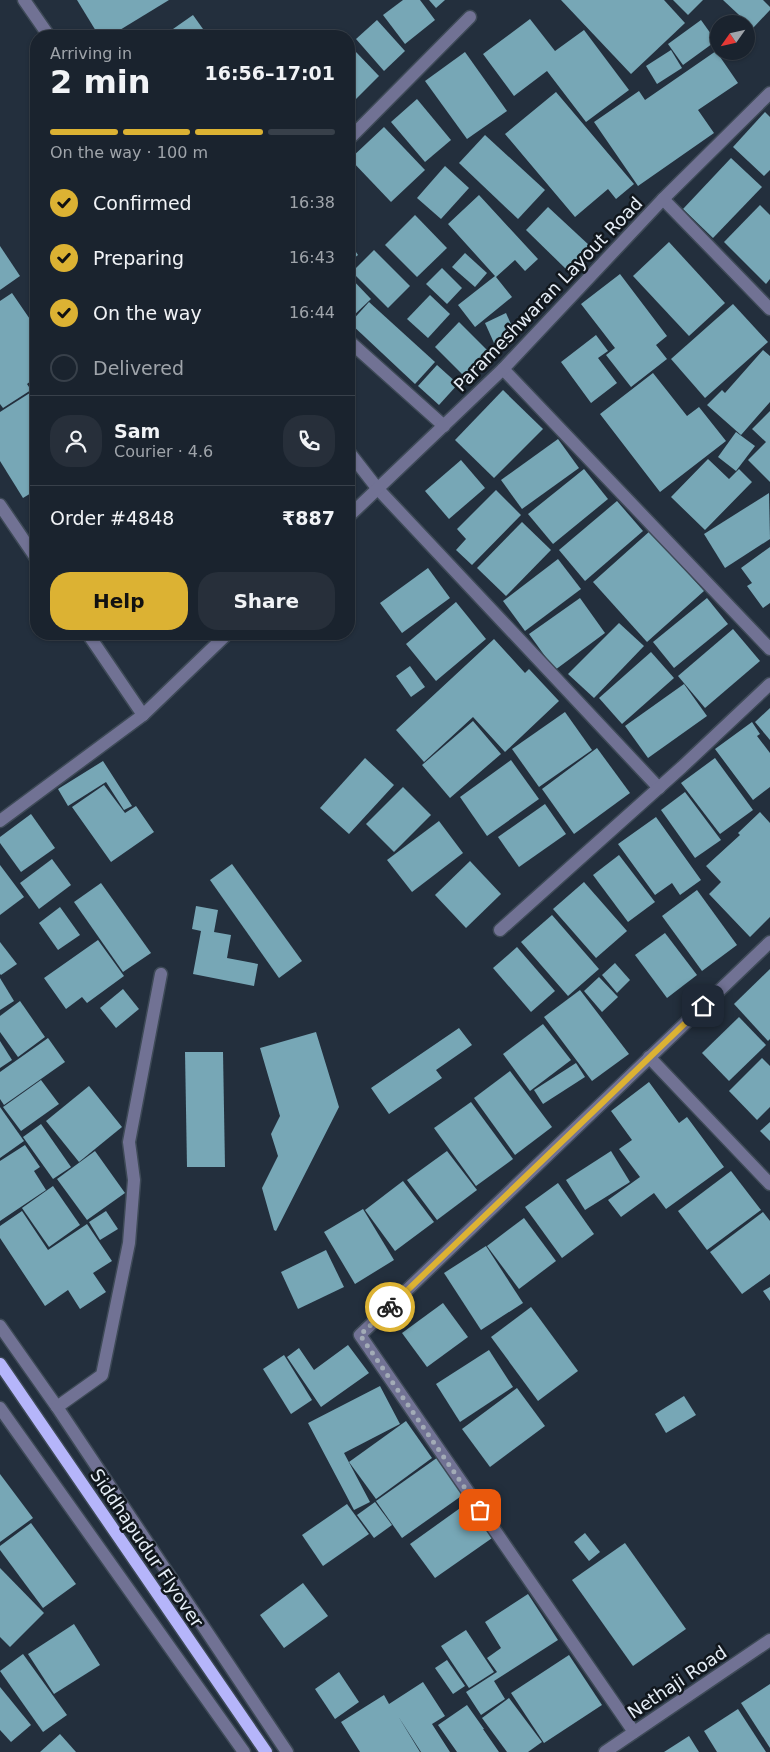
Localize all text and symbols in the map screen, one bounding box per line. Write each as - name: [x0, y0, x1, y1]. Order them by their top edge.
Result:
- north arrow: [710, 15, 755, 60]
- map controls: [710, 15, 755, 60]
- text: Arriving in: [50, 44, 132, 63]
- text: 16:56–17:01: [205, 62, 335, 84]
- text: 2 min: [50, 63, 151, 101]
- text: On the way · 100 m: [50, 143, 208, 162]
- icon: check: [50, 189, 78, 217]
- text: Confirmed: [93, 192, 192, 214]
- street label: Parameshwaran Layout Road: [449, 192, 647, 396]
- text: 16:38: [289, 193, 335, 212]
- icon: check: [50, 244, 78, 272]
- text: Preparing: [93, 247, 184, 269]
- text: 16:43: [289, 248, 335, 267]
- icon: check: [50, 299, 78, 327]
- text: On the way: [93, 302, 202, 324]
- text: 16:44: [289, 303, 335, 322]
- text: Delivered: [93, 357, 184, 379]
- button: person: [50, 415, 102, 467]
- button: phone: [283, 415, 335, 467]
- text: Sam: [114, 420, 160, 442]
- text: Courier · 4.6: [114, 442, 213, 461]
- text: Order #4848: [50, 507, 174, 529]
- text: ₹887: [282, 507, 335, 529]
- button: Help: [50, 572, 188, 630]
- button: Share: [198, 572, 335, 630]
- pin: [682, 985, 724, 1027]
- icon: home: [689, 992, 717, 1020]
- courier: [365, 1282, 415, 1332]
- icon: bike: [376, 1293, 404, 1321]
- street label: Siddhapudur Flyover: [86, 1465, 208, 1632]
- pin: [459, 1489, 501, 1531]
- icon: bag: [466, 1496, 494, 1524]
- street label: Nethaji Road: [623, 1641, 731, 1723]

